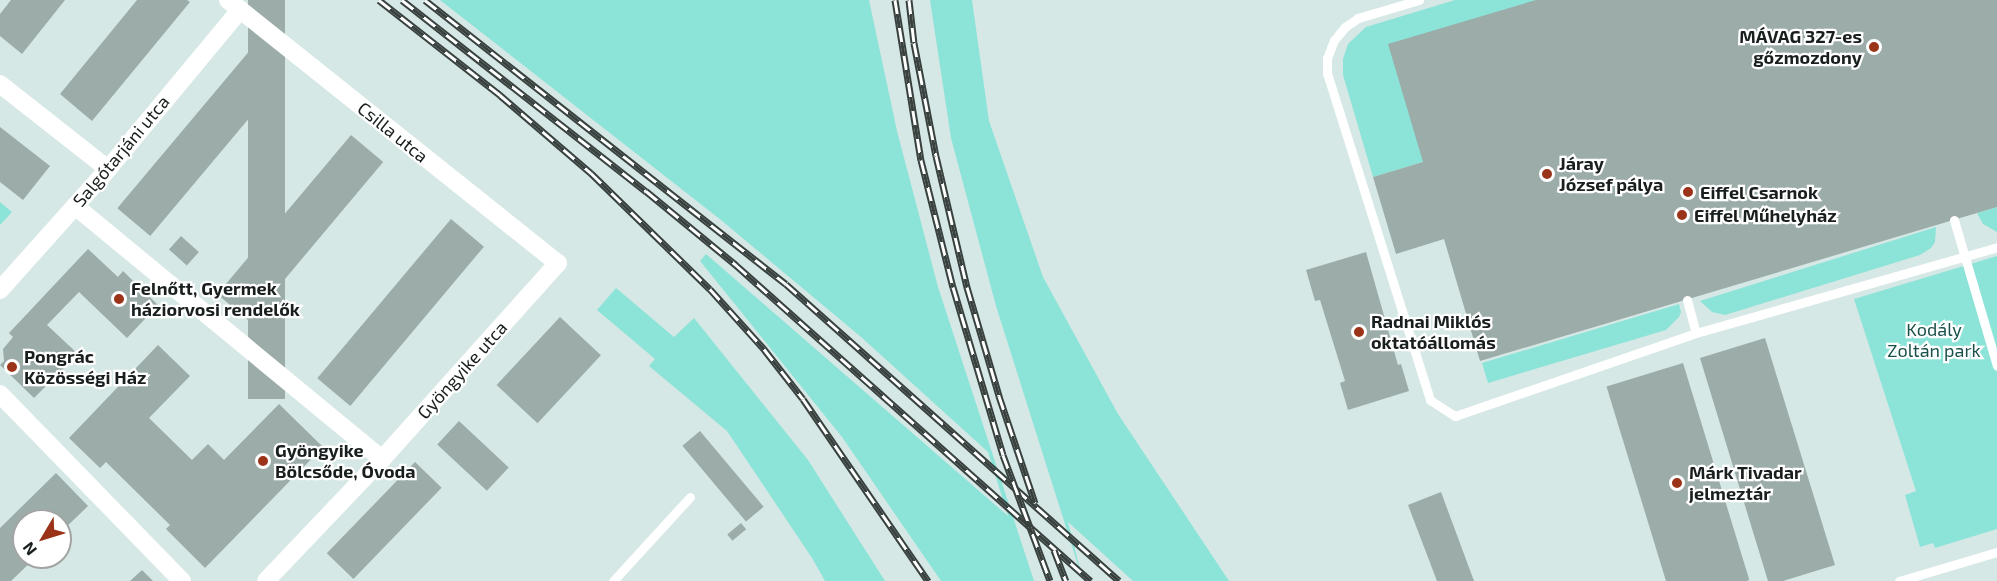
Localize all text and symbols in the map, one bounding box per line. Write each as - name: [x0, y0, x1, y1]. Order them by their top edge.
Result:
- place label: MÁVAG 327-es gőzmozdony: [1739, 26, 1862, 68]
- marker: MÁVAG 327-es gőzmozdony: [1867, 40, 1881, 54]
- street label: Salgótarjáni utca: [68, 91, 174, 211]
- street label: Csilla utca: [353, 97, 433, 167]
- place label: Járay József pálya: [1559, 153, 1663, 195]
- marker: Járay József pálya: [1540, 167, 1554, 181]
- place label: Eiffel Csarnok: [1700, 181, 1818, 203]
- marker: Eiffel Csarnok: [1681, 185, 1695, 199]
- place label: Eiffel Műhelyház: [1694, 204, 1837, 226]
- marker: Eiffel Műhelyház: [1675, 208, 1689, 222]
- place label: Felnőtt, Gyermek háziorvosi rendelők: [131, 278, 300, 320]
- marker: Felnőtt, Gyermek háziorvosi rendelők: [112, 292, 126, 306]
- place label: Radnai Miklós oktatóállomás: [1371, 311, 1496, 354]
- street label: Gyöngyike utca: [413, 317, 511, 423]
- park label: Kodály Zoltán park: [1887, 319, 1981, 362]
- marker: Radnai Miklós oktatóállomás: [1352, 325, 1366, 339]
- place label: Pongrác Közösségi Ház: [24, 346, 147, 388]
- marker: Pongrác Közösségi Ház: [5, 360, 19, 374]
- place label: Gyöngyike Bölcsőde, Óvoda: [275, 440, 416, 482]
- marker: Gyöngyike Bölcsőde, Óvoda: [256, 454, 270, 468]
- place label: Márk Tivadar jelmeztár: [1689, 462, 1802, 504]
- marker: Márk Tivadar jelmeztár: [1670, 476, 1684, 490]
- north arrow: [12, 509, 72, 569]
- text: N: [18, 539, 40, 560]

